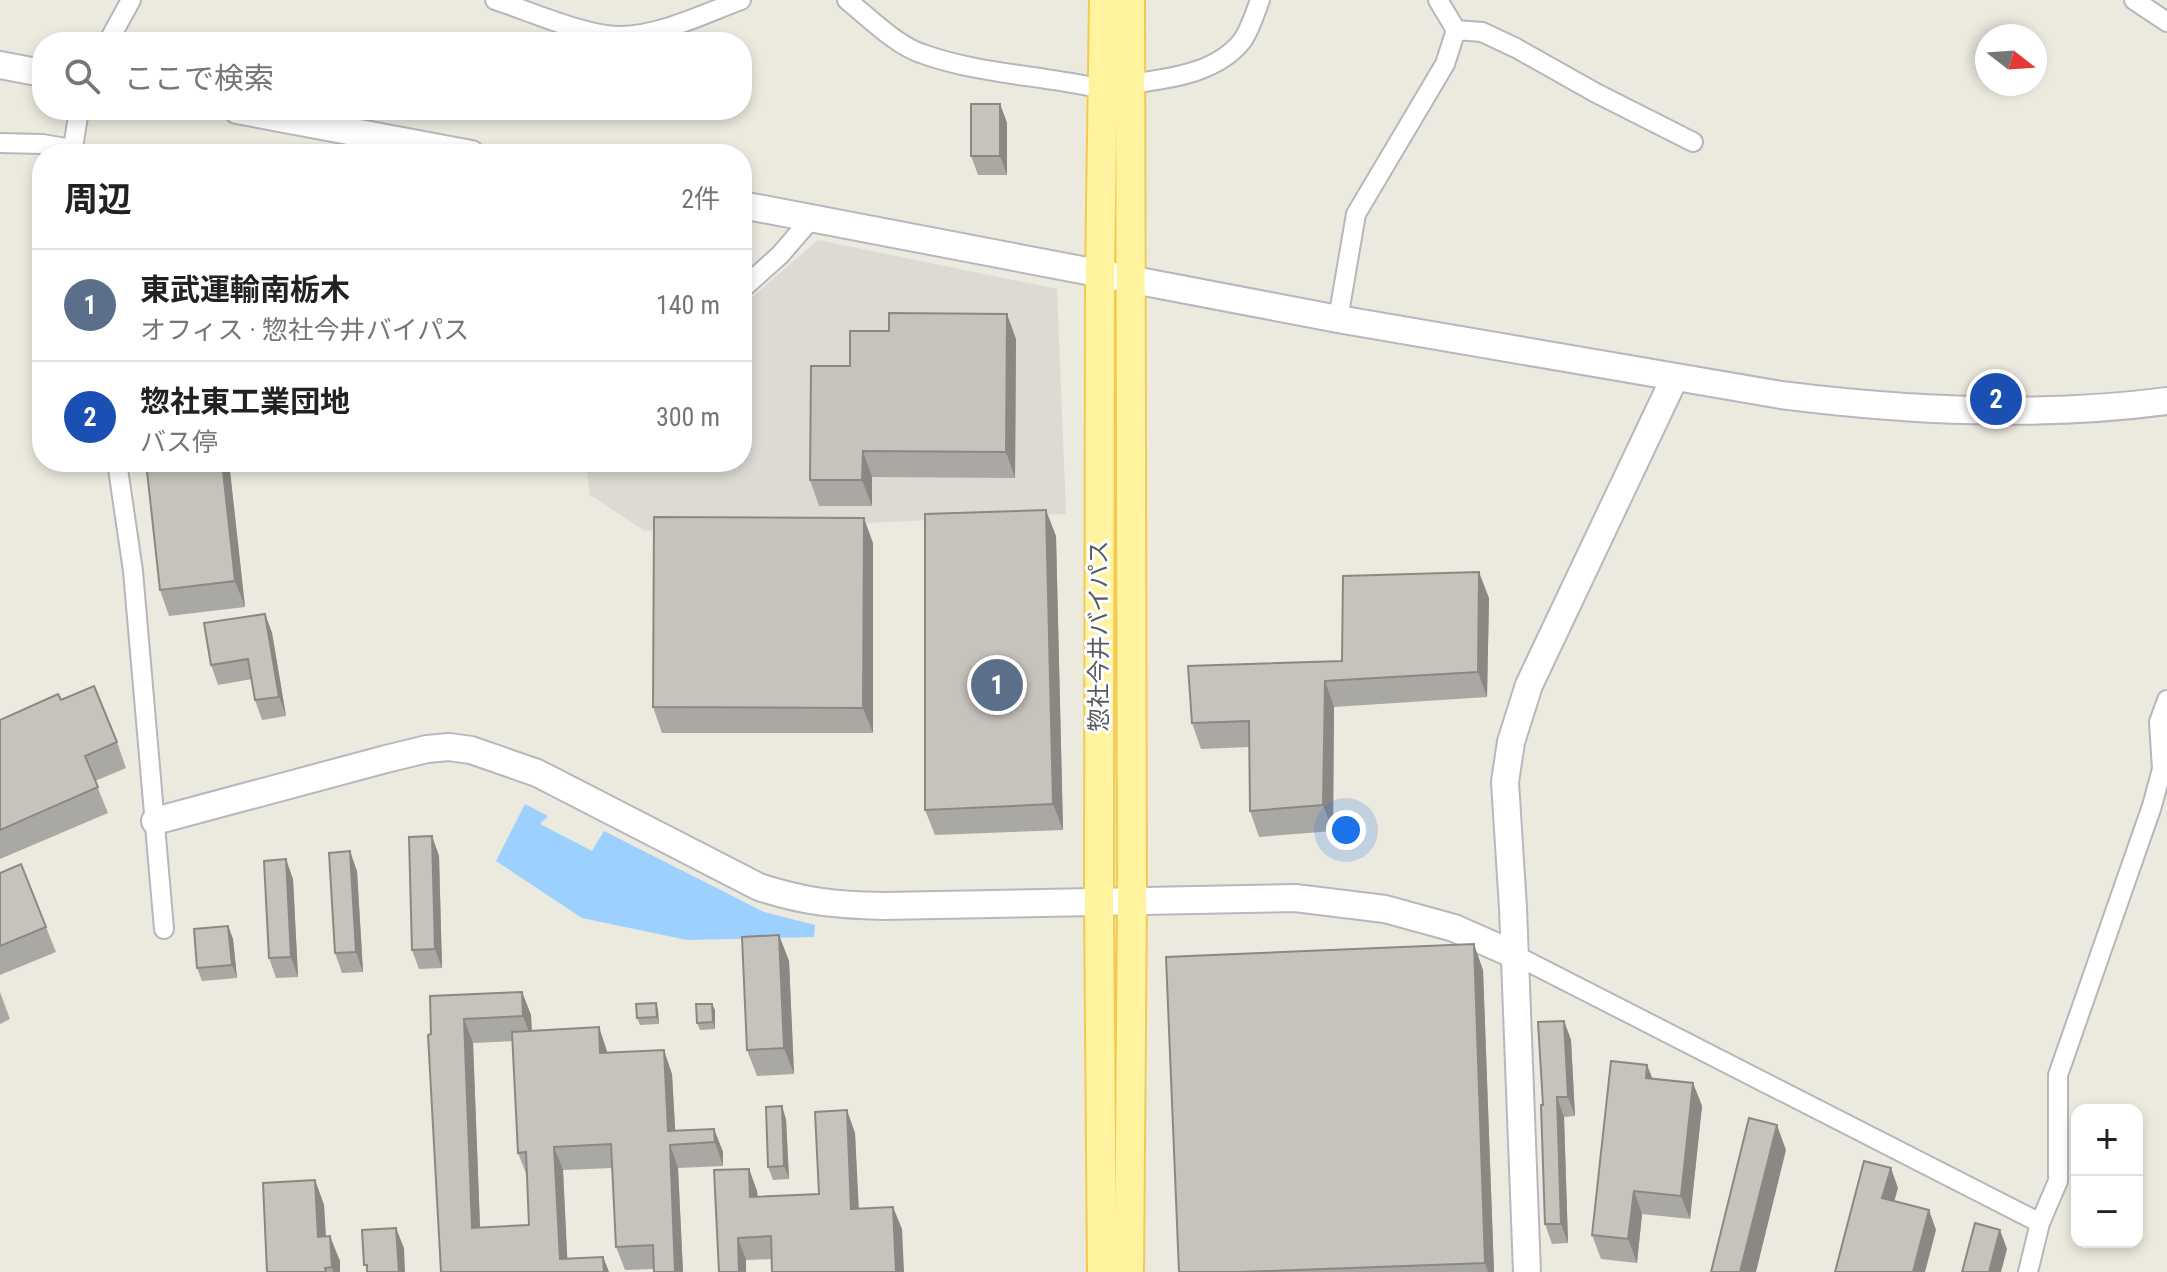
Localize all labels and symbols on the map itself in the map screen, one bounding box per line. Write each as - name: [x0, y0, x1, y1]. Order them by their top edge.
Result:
- north arrow: [1975, 24, 2047, 96]
- pin: 2: [1970, 369, 2022, 429]
- street label: 惣社今井バイパス: [1085, 540, 1113, 732]
- pin: 1: [971, 655, 1023, 715]
- your location: [1326, 810, 1366, 850]

